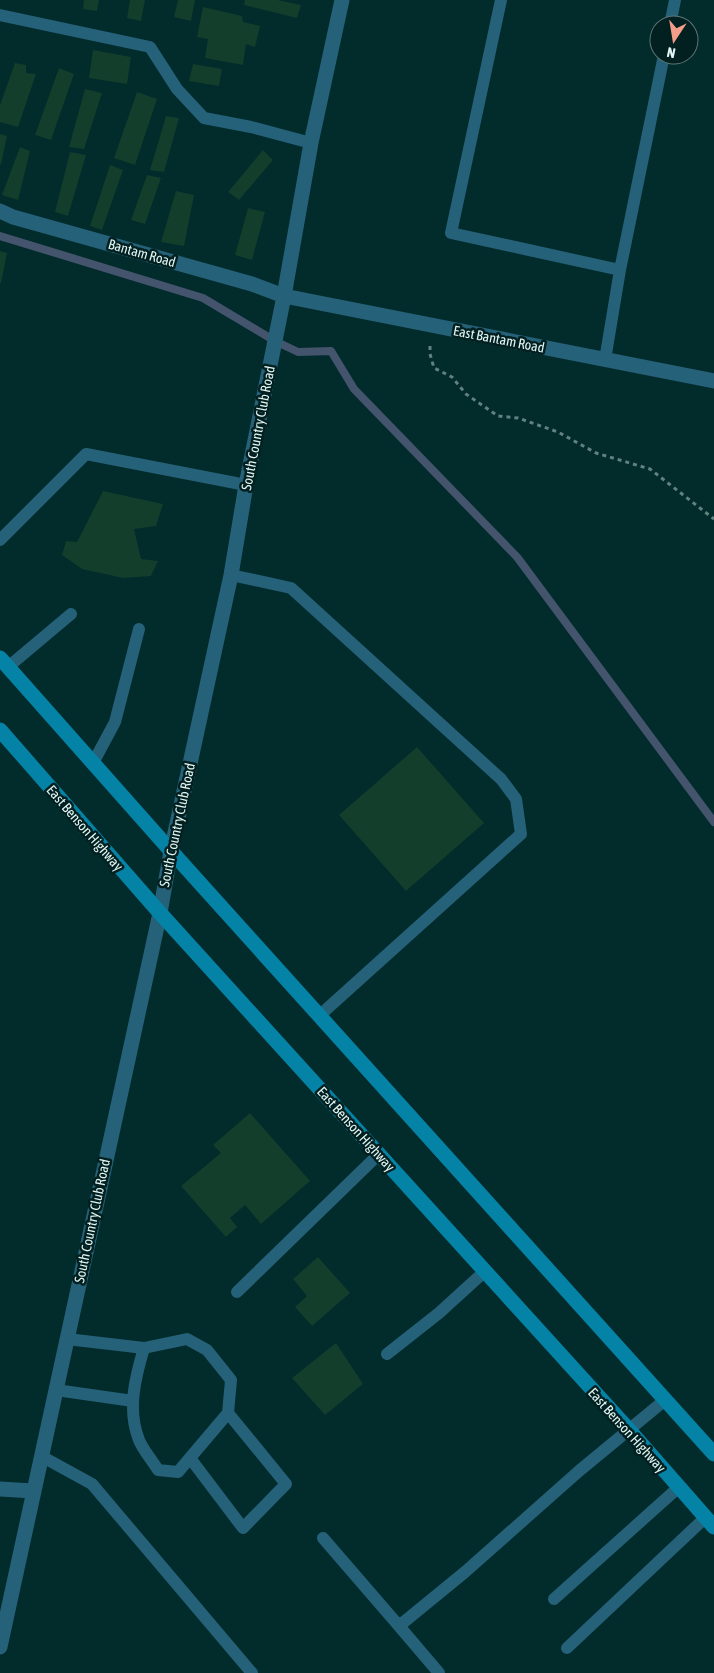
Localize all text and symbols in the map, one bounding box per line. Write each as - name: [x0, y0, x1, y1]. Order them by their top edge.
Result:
- north arrow: [649, 15, 699, 65]
- text: N: [666, 44, 677, 61]
- street label: Bantam Road: [107, 236, 177, 270]
- street label: East Bantam Road: [452, 322, 546, 356]
- street label: South Country Club Road: [238, 364, 278, 492]
- street label: South Country Club Road: [156, 762, 198, 888]
- street label: East Benson Highway: [44, 782, 127, 874]
- street label: East Benson Highway: [314, 1083, 398, 1175]
- street label: South Country Club Road: [71, 1158, 113, 1284]
- street label: East Benson Highway: [585, 1384, 669, 1476]

